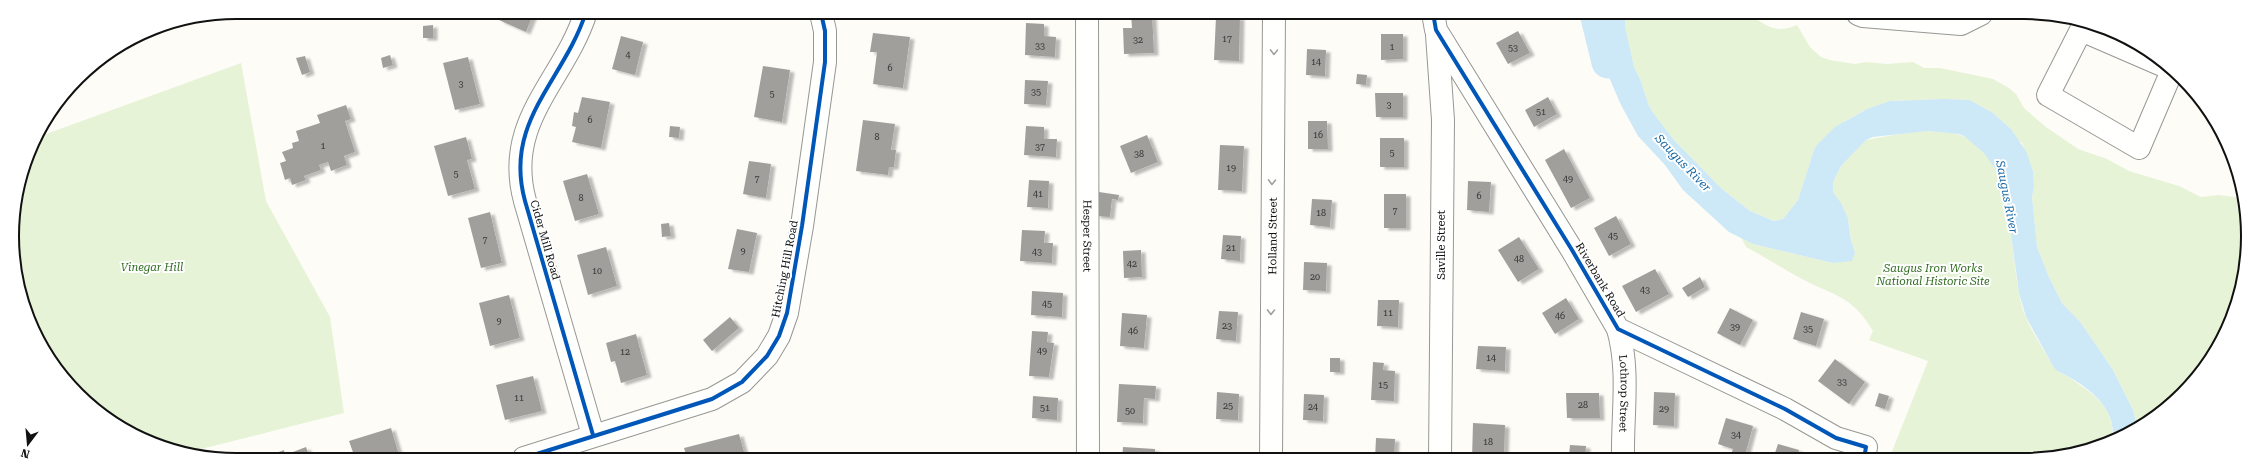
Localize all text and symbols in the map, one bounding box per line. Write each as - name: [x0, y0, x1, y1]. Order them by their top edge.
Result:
- house number: 17: [1222, 34, 1232, 44]
- house number: 32: [1133, 35, 1143, 45]
- house number: 33: [1035, 41, 1045, 51]
- house number: 1: [1389, 42, 1395, 52]
- house number: 53: [1508, 43, 1518, 53]
- one-way arrow: [1270, 49, 1278, 55]
- house number: 4: [625, 50, 631, 60]
- house number: 14: [1311, 57, 1321, 67]
- house number: 6: [887, 63, 893, 73]
- house number: 3: [458, 79, 464, 89]
- house number: 35: [1031, 87, 1041, 97]
- house number: 5: [769, 89, 775, 99]
- house number: 3: [1386, 100, 1392, 110]
- house number: 51: [1536, 107, 1546, 117]
- house number: 6: [587, 115, 593, 125]
- house number: 16: [1313, 130, 1323, 140]
- water label: Saugus River: [1651, 131, 1714, 195]
- house number: 8: [874, 132, 880, 142]
- house number: 1: [320, 141, 326, 151]
- house number: 37: [1035, 142, 1045, 152]
- house number: 5: [1389, 148, 1395, 158]
- house number: 38: [1134, 149, 1144, 159]
- water label: Saugus River: [1993, 158, 2021, 235]
- house number: 19: [1226, 163, 1236, 173]
- house number: 5: [453, 169, 459, 179]
- house number: 7: [754, 174, 760, 184]
- house number: 49: [1563, 174, 1573, 184]
- one-way arrow: [1268, 179, 1276, 185]
- house number: 41: [1033, 189, 1043, 199]
- house number: 6: [1476, 191, 1482, 201]
- house number: 8: [578, 193, 584, 203]
- street label: Holland Street: [1266, 197, 1279, 275]
- street label: Cider Mill Road: [527, 199, 563, 281]
- street label: Hesper Street: [1081, 200, 1094, 272]
- house number: 7: [1392, 206, 1398, 216]
- house number: 18: [1316, 208, 1326, 218]
- street label: Saville Street: [1435, 210, 1448, 280]
- street label: Hitching Hill Road: [769, 219, 801, 319]
- house number: 45: [1608, 231, 1618, 241]
- house number: 7: [482, 235, 488, 245]
- street label: Riverbank Road: [1573, 240, 1627, 320]
- house number: 21: [1226, 243, 1236, 253]
- house number: 9: [740, 246, 746, 256]
- house number: 43: [1032, 247, 1042, 257]
- house number: 48: [1514, 254, 1524, 264]
- house number: 42: [1127, 259, 1137, 269]
- park label: Vinegar Hill: [121, 261, 183, 274]
- park label: Saugus Iron Works National Historic Site: [1875, 262, 1990, 288]
- house number: 10: [592, 266, 602, 276]
- house number: 20: [1310, 272, 1320, 282]
- house number: 43: [1640, 285, 1650, 295]
- house number: 45: [1042, 299, 1052, 309]
- house number: 11: [1383, 308, 1393, 318]
- one-way arrow: [1267, 309, 1275, 315]
- house number: 46: [1555, 311, 1565, 321]
- house number: 9: [496, 316, 502, 326]
- house number: 23: [1222, 321, 1232, 331]
- house number: 39: [1730, 322, 1740, 332]
- house number: 35: [1803, 324, 1813, 334]
- house number: 46: [1128, 326, 1138, 336]
- house number: 49: [1037, 346, 1047, 356]
- house number: 12: [620, 347, 630, 357]
- house number: 14: [1486, 353, 1496, 363]
- street label: Lothrop Street: [1617, 354, 1631, 432]
- house number: 33: [1837, 377, 1847, 387]
- house number: 15: [1378, 380, 1388, 390]
- house number: 11: [514, 393, 524, 403]
- house number: 28: [1578, 400, 1588, 410]
- house number: 25: [1223, 401, 1233, 411]
- house number: 24: [1308, 402, 1318, 412]
- house number: 51: [1040, 403, 1050, 413]
- house number: 29: [1659, 404, 1669, 414]
- house number: 50: [1125, 406, 1135, 416]
- north arrow: [8, 424, 48, 464]
- house number: 34: [1731, 430, 1741, 440]
- house number: 18: [1483, 437, 1493, 447]
- text: N: [19, 446, 31, 461]

